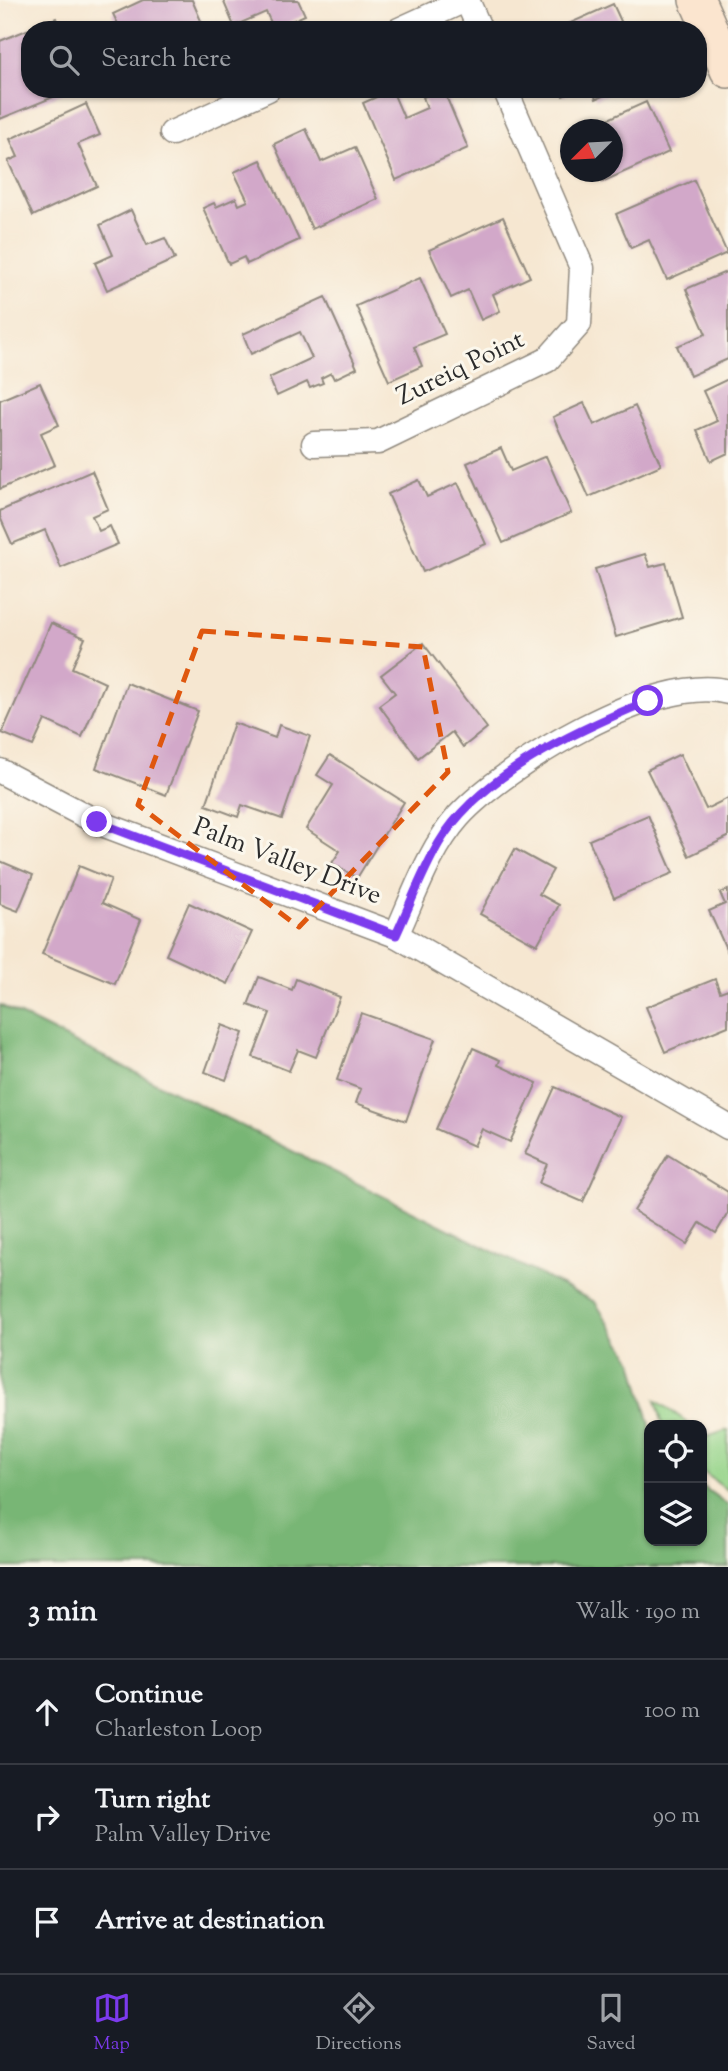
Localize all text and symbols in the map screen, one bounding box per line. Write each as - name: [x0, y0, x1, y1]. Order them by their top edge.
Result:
- search box: [21, 21, 707, 98]
- icon: search: [45, 41, 83, 79]
- text: Search here: [101, 41, 231, 78]
- north arrow: [560, 119, 623, 182]
- street label: Zureiq Point: [391, 322, 531, 416]
- route start: [632, 685, 663, 716]
- route end: [81, 806, 112, 837]
- street label: Palm Valley Drive: [187, 809, 387, 915]
- map controls: [644, 1420, 707, 1546]
- button: locate: [644, 1420, 707, 1483]
- button: layers: [644, 1483, 707, 1546]
- text: 3 min: [28, 1591, 98, 1634]
- text: Walk · 190 m: [576, 1596, 700, 1629]
- text: Continue: [95, 1677, 203, 1714]
- icon: ahead: [28, 1693, 66, 1731]
- text: 100 m: [644, 1695, 700, 1728]
- text: Charleston Loop: [95, 1714, 262, 1747]
- text: Turn right: [95, 1782, 210, 1819]
- icon: right: [28, 1798, 66, 1836]
- text: 90 m: [653, 1800, 700, 1833]
- text: Palm Valley Drive: [95, 1819, 271, 1852]
- icon: arrive: [28, 1903, 66, 1941]
- text: Arrive at destination: [95, 1903, 325, 1940]
- tab: Map: [93, 1989, 131, 2058]
- tab: Directions: [316, 1989, 401, 2058]
- tab: Saved: [587, 1989, 635, 2058]

